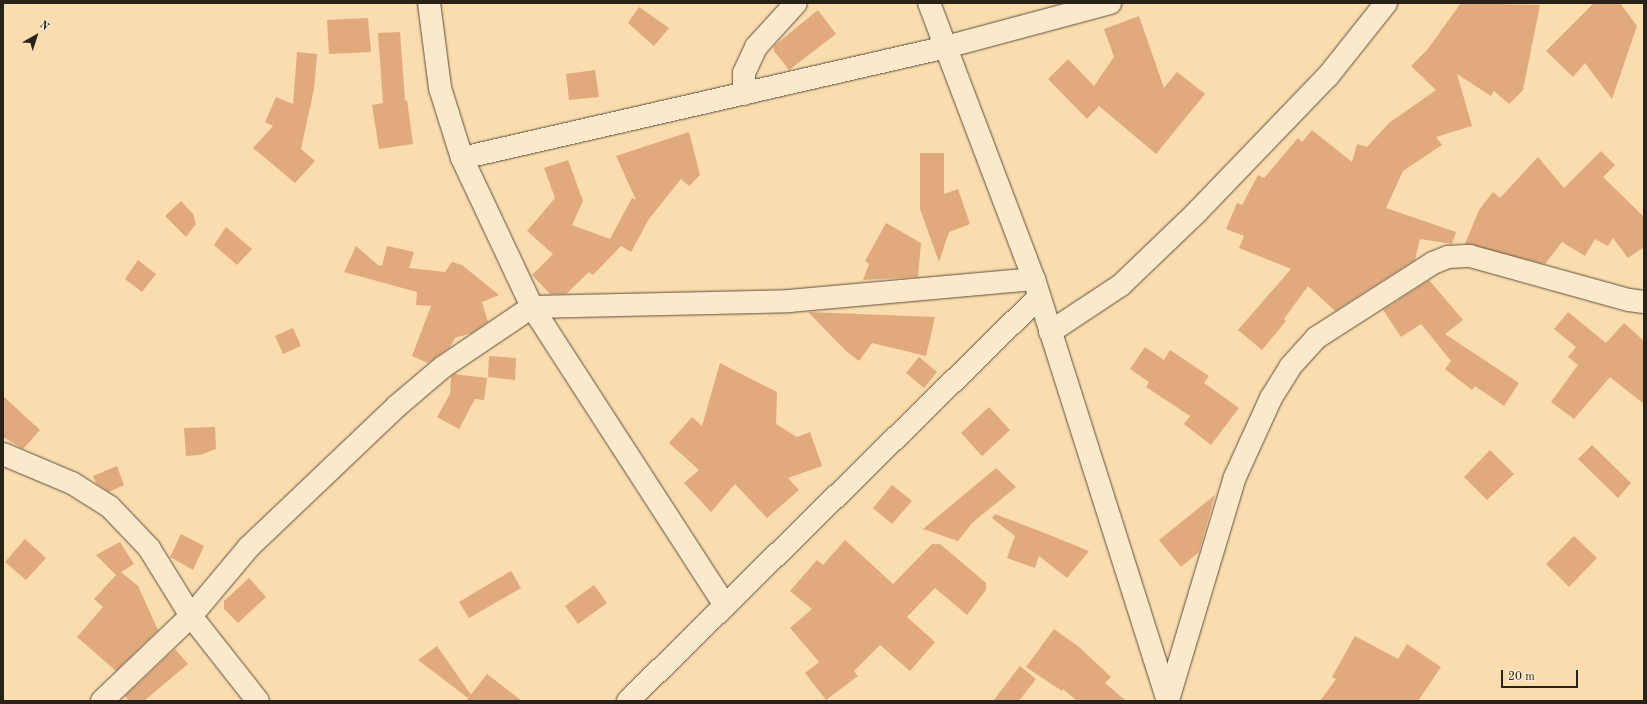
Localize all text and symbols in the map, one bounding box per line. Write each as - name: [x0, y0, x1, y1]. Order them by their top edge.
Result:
- north arrow: [16, 16, 56, 56]
- text: N: [37, 19, 51, 33]
- scale bar: [1503, 662, 1580, 688]
- text: 20 m: [1508, 671, 1535, 683]

